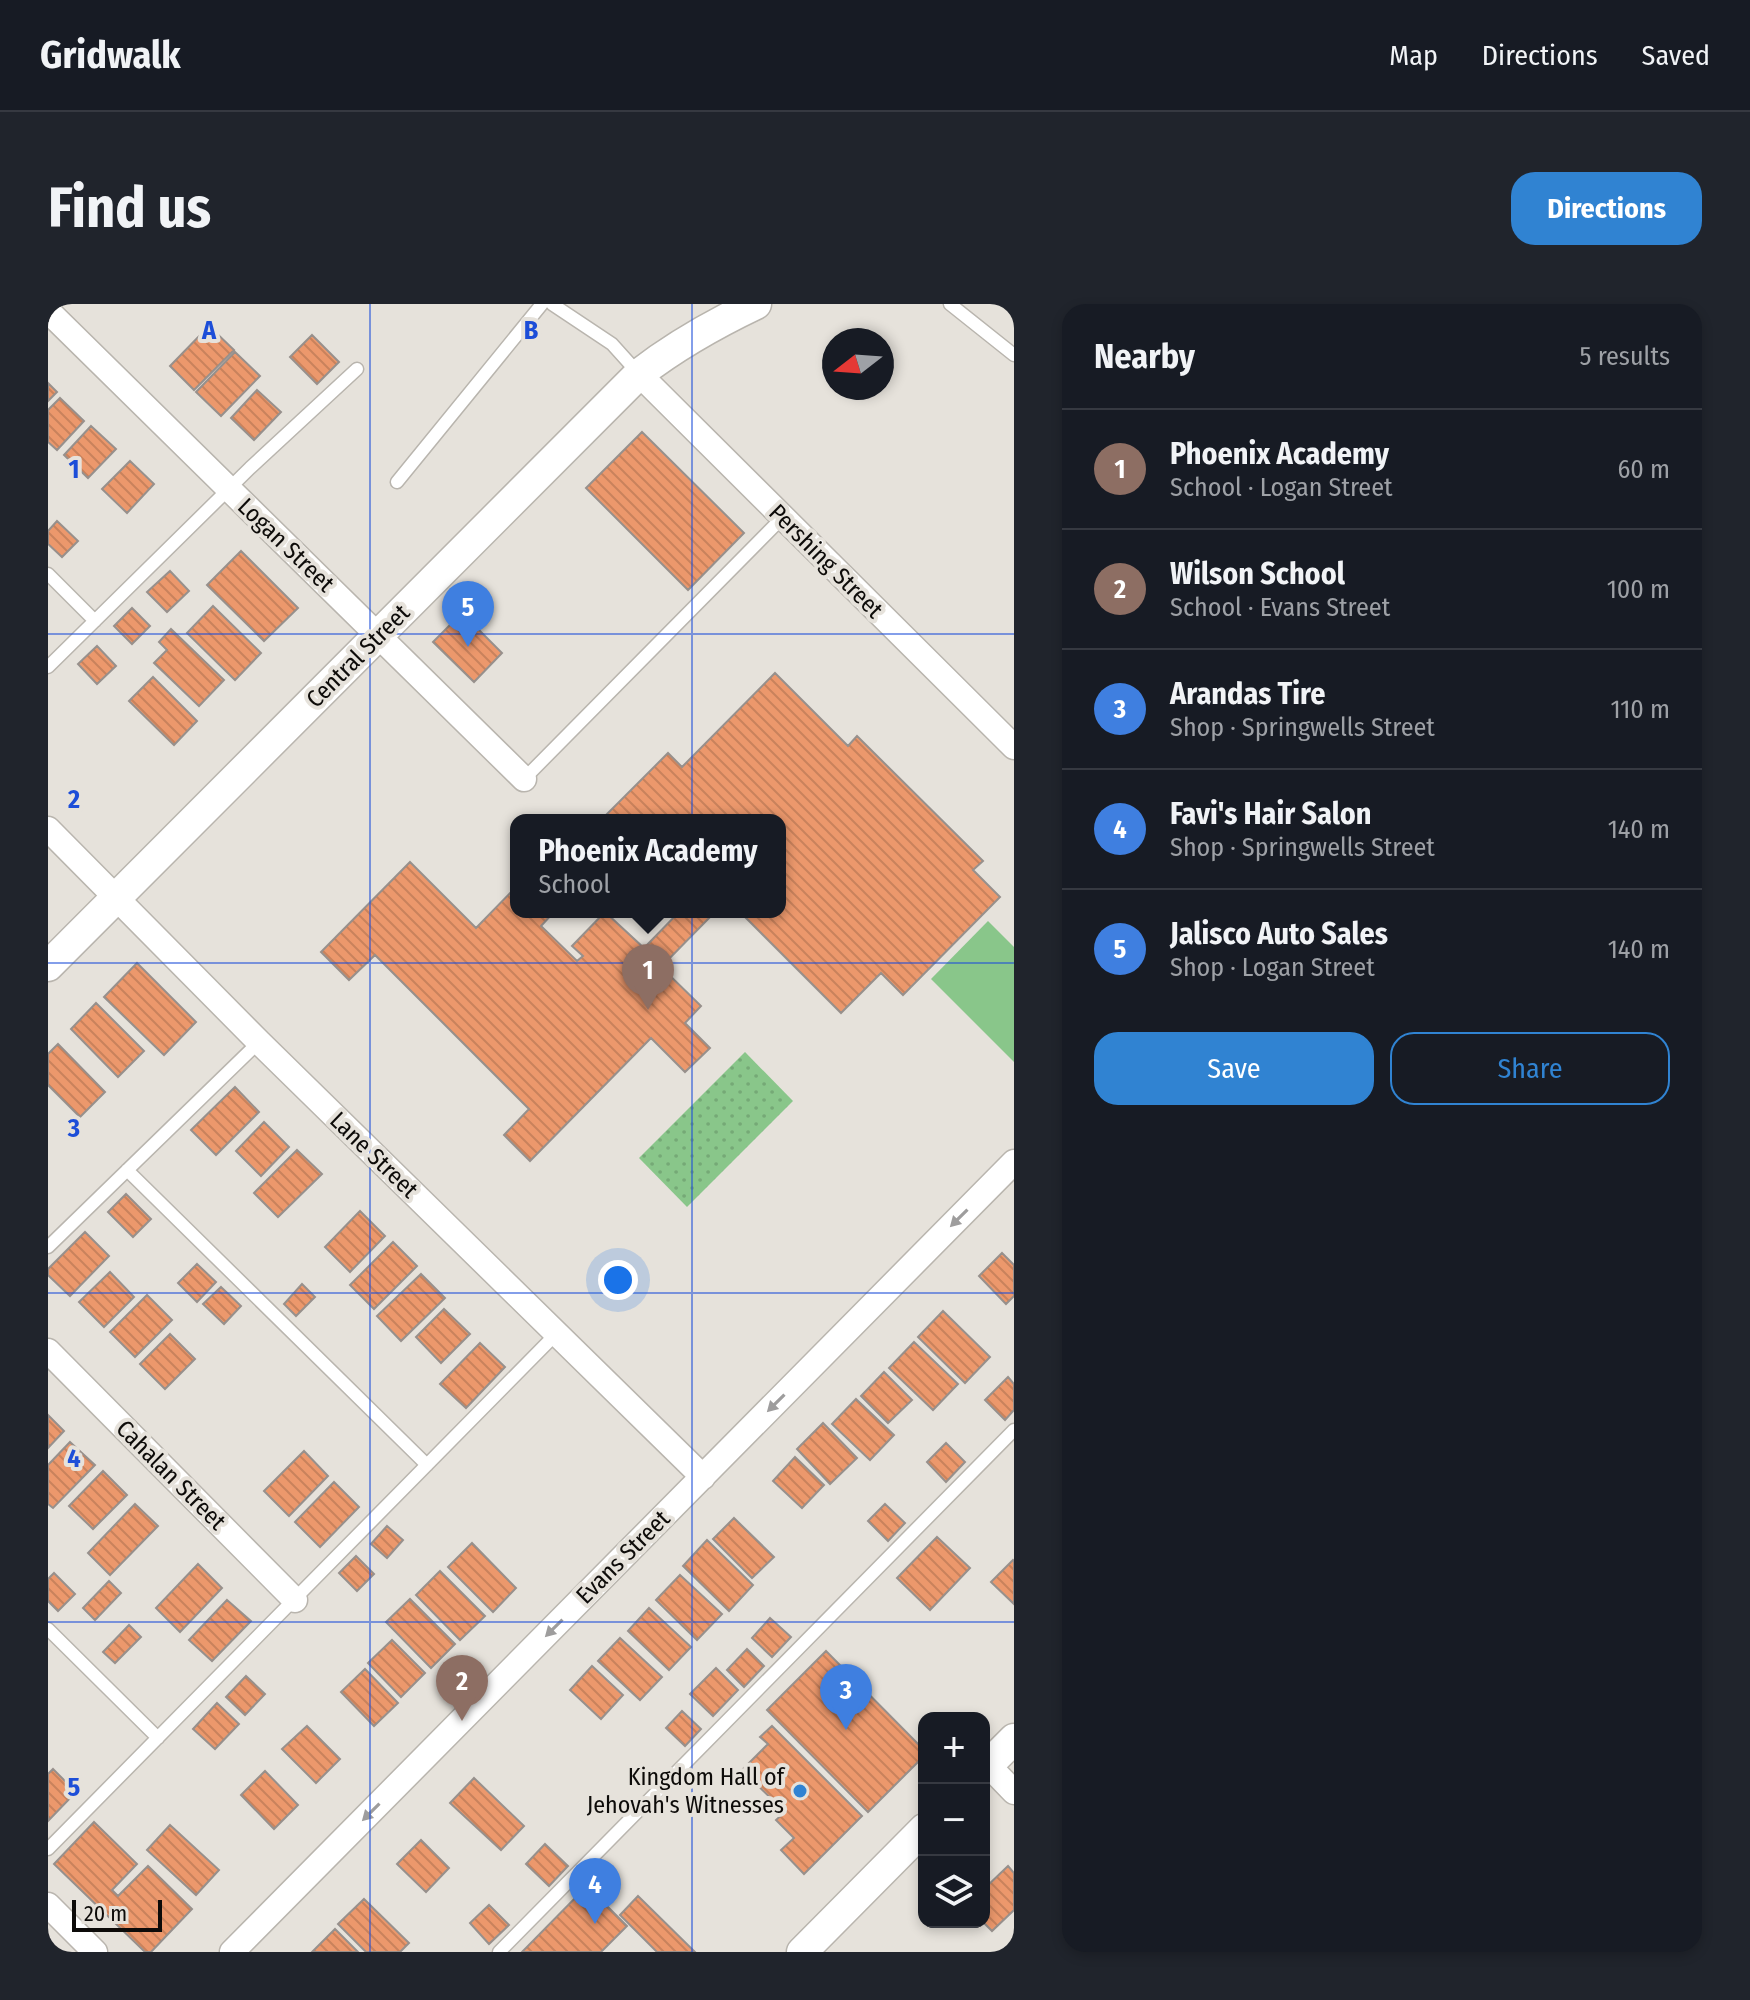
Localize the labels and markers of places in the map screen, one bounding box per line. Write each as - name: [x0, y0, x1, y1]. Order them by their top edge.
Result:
- pin: 5: [442, 581, 494, 647]
- pin: 1: [622, 944, 674, 1010]
- pin: 2: [436, 1655, 488, 1721]
- pin: 3: [820, 1664, 872, 1730]
- place label: Kingdom Hall of Jehovah's Witnesses: [587, 1763, 786, 1819]
- marker: Kingdom Hall of Jehovah's Witnesses: [791, 1782, 809, 1800]
- pin: 4: [569, 1858, 621, 1924]

